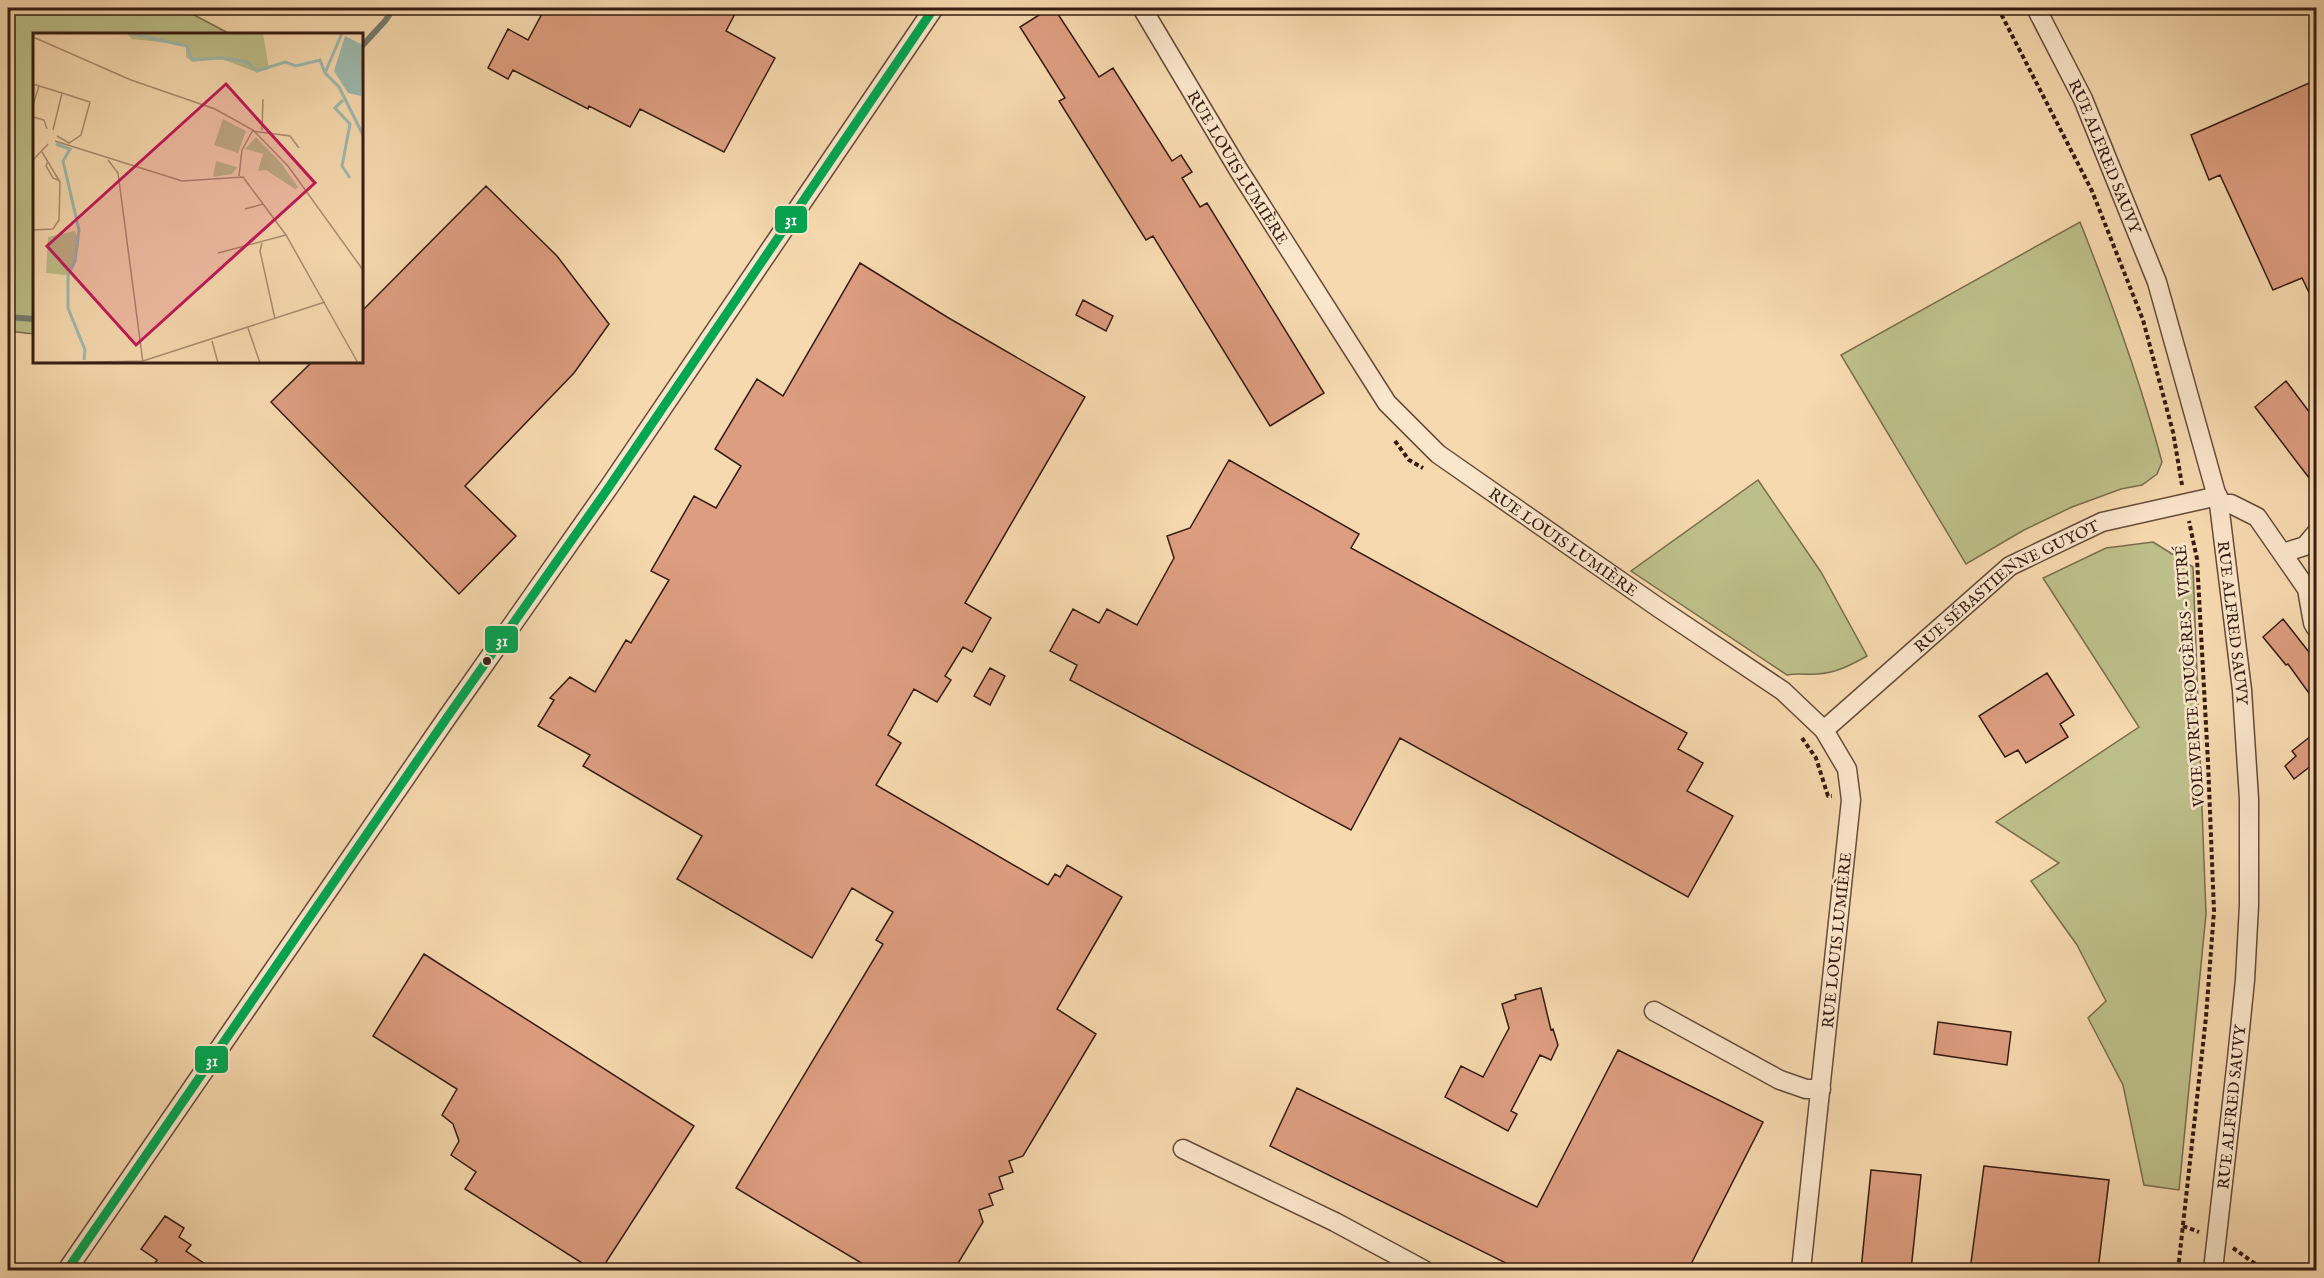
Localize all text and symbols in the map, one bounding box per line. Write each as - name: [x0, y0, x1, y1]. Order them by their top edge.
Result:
- inset map: [33, 33, 363, 363]
- street label: RUE ALFRED SAUVY: [2063, 77, 2145, 238]
- street label: RUE LOUIS LUMIÈRE: [1182, 88, 1292, 249]
- line badge: 31: [774, 205, 808, 234]
- text: 31: [785, 211, 797, 231]
- street label: RUE LOUIS LUMIÈRE: [1484, 484, 1641, 602]
- street label: RUE SÉBASTIENNE GUYOT: [1911, 517, 2103, 658]
- street label: RUE ALFRED SAUVY: [2212, 540, 2251, 707]
- street label: VOIE VERTE FOUGÈRES - VITRÉ: [2170, 544, 2210, 809]
- line badge: 31: [484, 625, 519, 654]
- text: 31: [496, 632, 508, 652]
- unlabelled marker: [481, 655, 493, 667]
- street label: RUE LOUIS LUMIÈRE: [1817, 851, 1857, 1029]
- street label: RUE ALFRED SAUVY: [2214, 1023, 2252, 1190]
- line badge: 31: [194, 1045, 229, 1074]
- text: 31: [206, 1052, 218, 1072]

